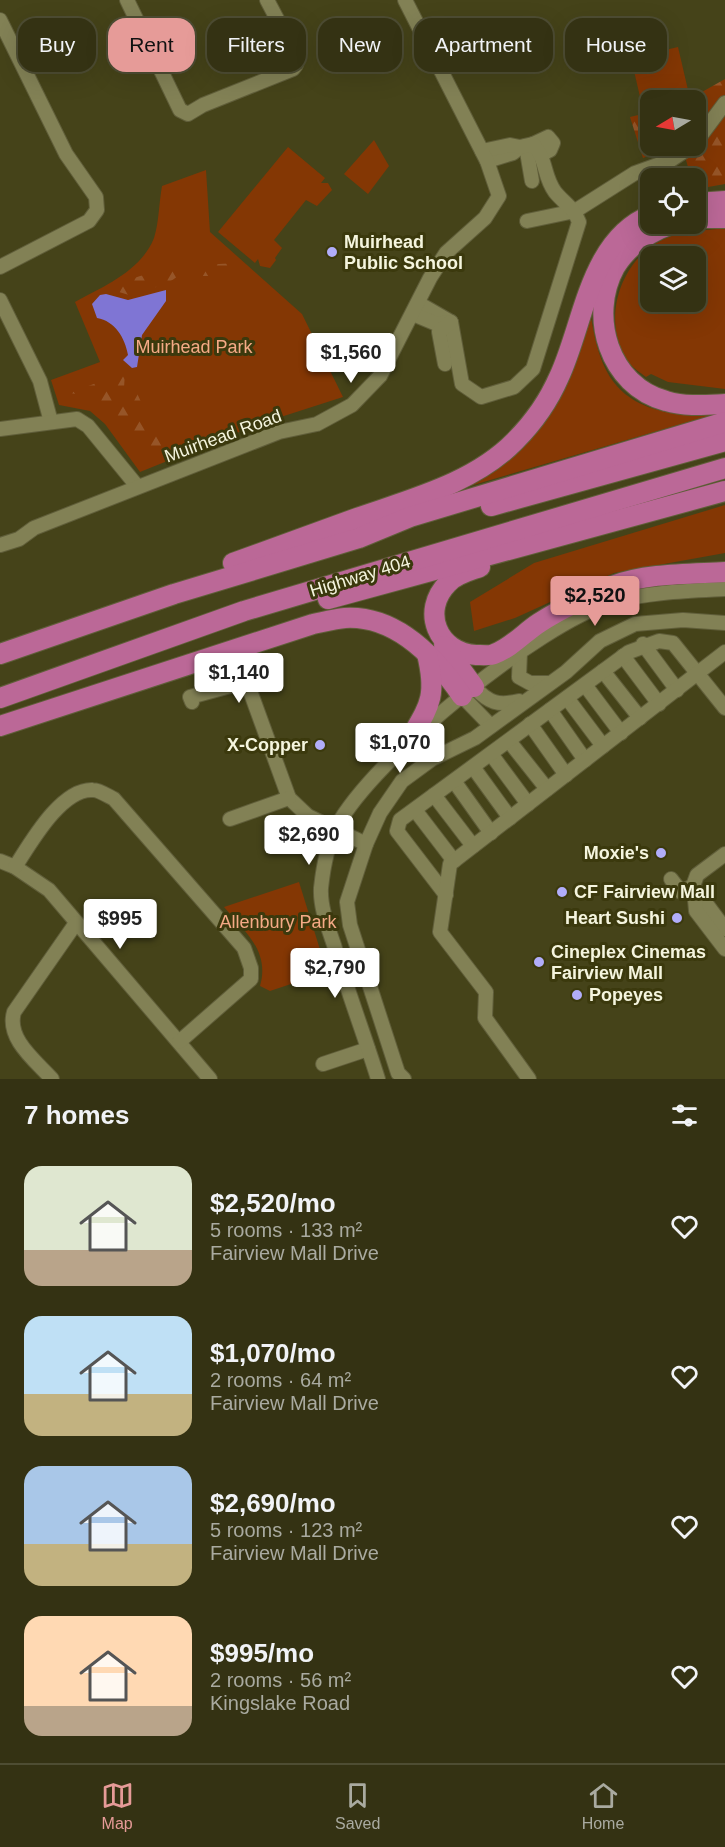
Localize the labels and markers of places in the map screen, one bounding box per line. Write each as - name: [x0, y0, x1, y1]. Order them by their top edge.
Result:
- place label: Muirhead Public School: [344, 232, 463, 273]
- marker: Muirhead Public School: [325, 245, 339, 259]
- pin: $1,560: [302, 333, 400, 384]
- pin: $2,520: [546, 576, 644, 627]
- pin: $1,140: [190, 653, 288, 704]
- pin: $1,070: [351, 723, 449, 774]
- place label: X-Copper: [227, 735, 308, 755]
- marker: X-Copper: [313, 738, 327, 752]
- pin: $2,690: [260, 815, 358, 866]
- place label: Moxie's: [584, 843, 649, 863]
- marker: Moxie's: [654, 846, 668, 860]
- place label: CF Fairview Mall: [574, 882, 715, 902]
- marker: CF Fairview Mall: [555, 885, 569, 899]
- pin: $995: [84, 899, 156, 950]
- place label: Heart Sushi: [565, 908, 665, 928]
- marker: Heart Sushi: [670, 911, 684, 925]
- place label: Cineplex Cinemas Fairview Mall: [551, 942, 706, 983]
- pin: $2,790: [286, 948, 384, 999]
- marker: Cineplex Cinemas Fairview Mall: [532, 955, 546, 969]
- place label: Popeyes: [589, 985, 663, 1005]
- marker: Popeyes: [570, 988, 584, 1002]

